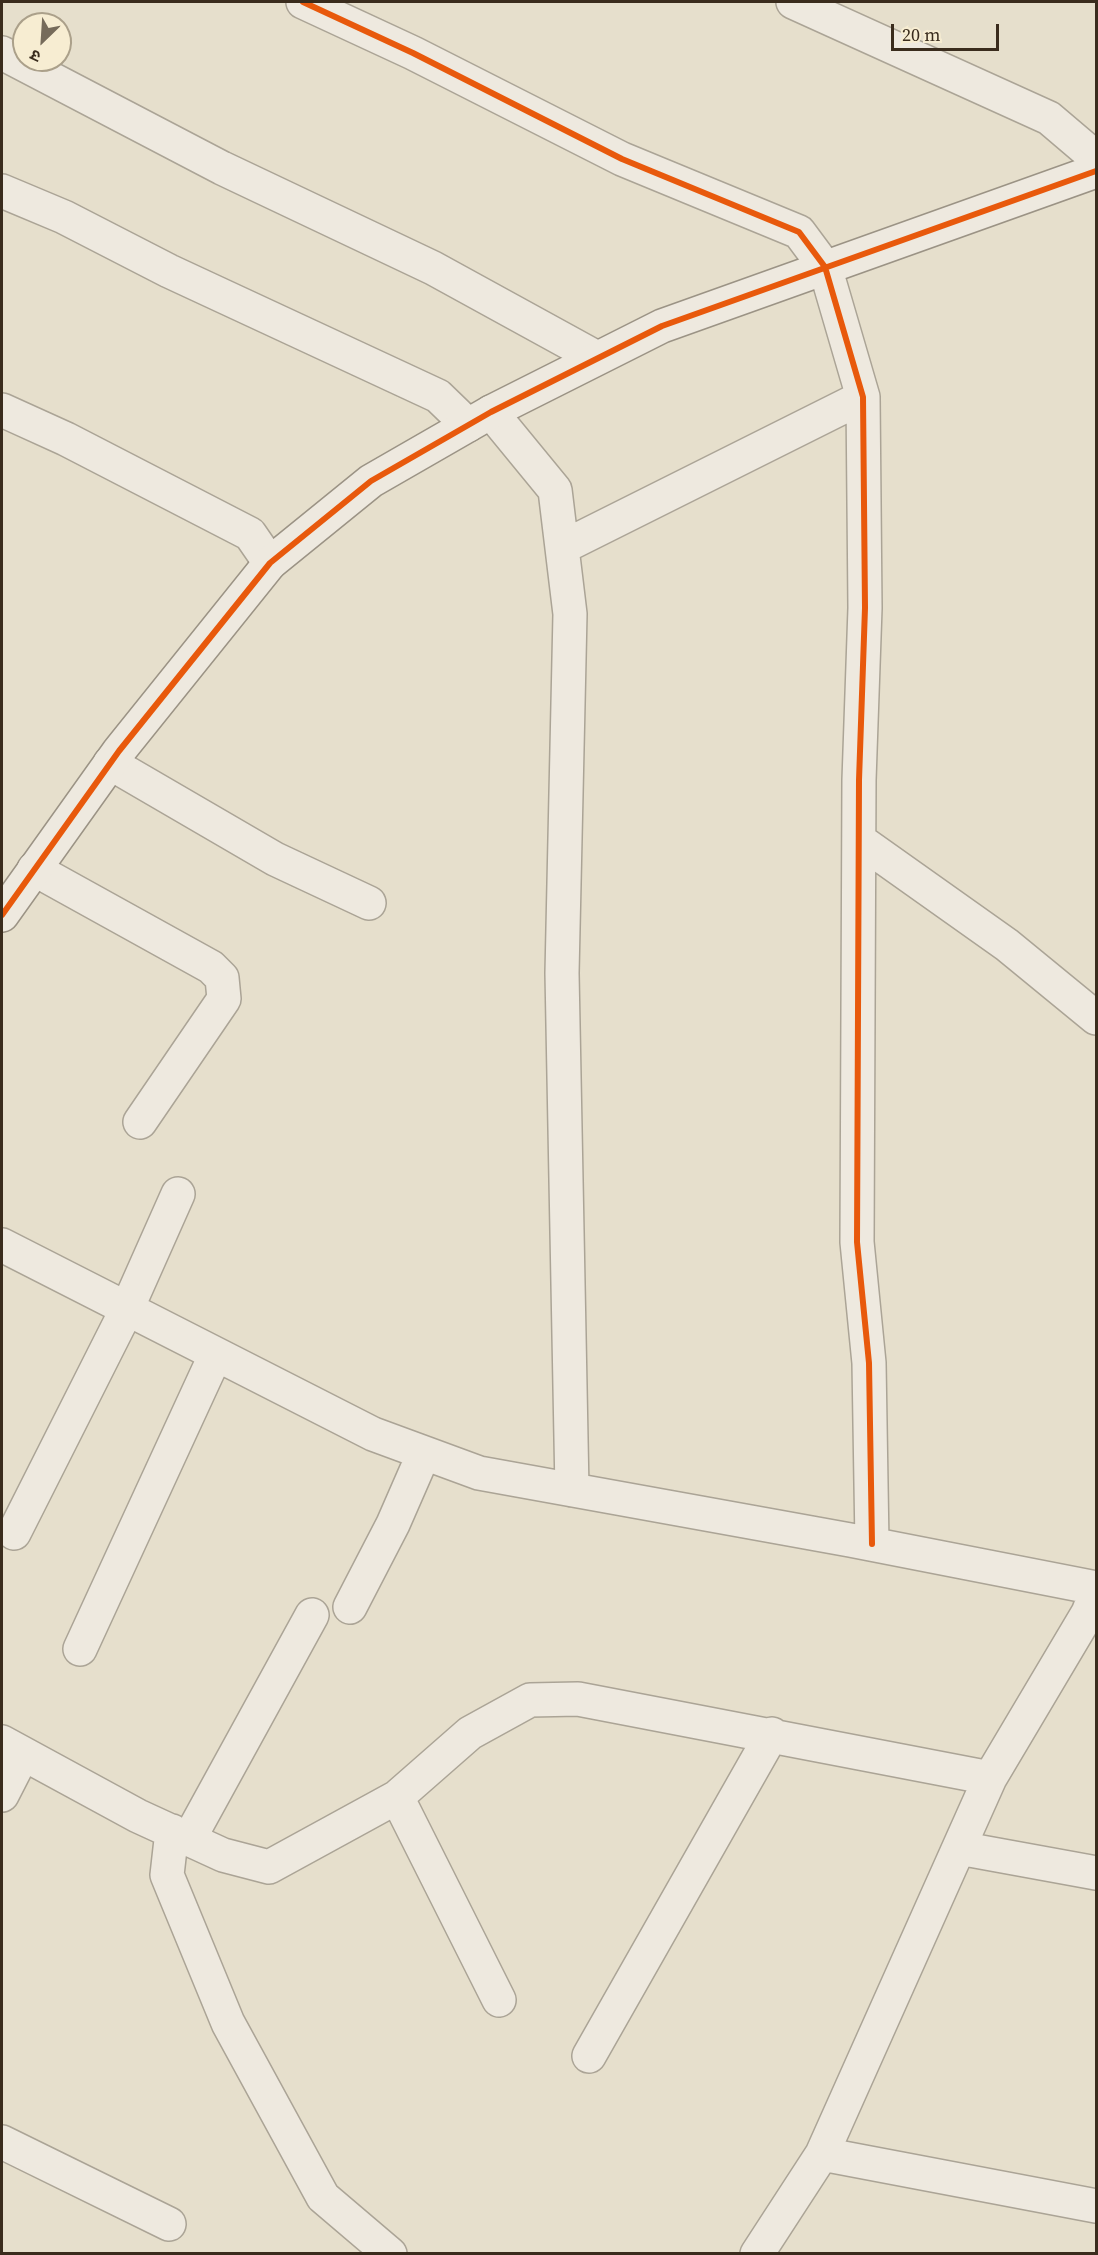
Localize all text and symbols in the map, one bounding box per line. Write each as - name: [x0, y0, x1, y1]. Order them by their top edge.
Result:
- north arrow: [12, 12, 72, 72]
- scale bar: [894, 12, 1002, 50]
- text: 20 m: [902, 22, 940, 47]
- text: उ: [26, 45, 44, 68]

